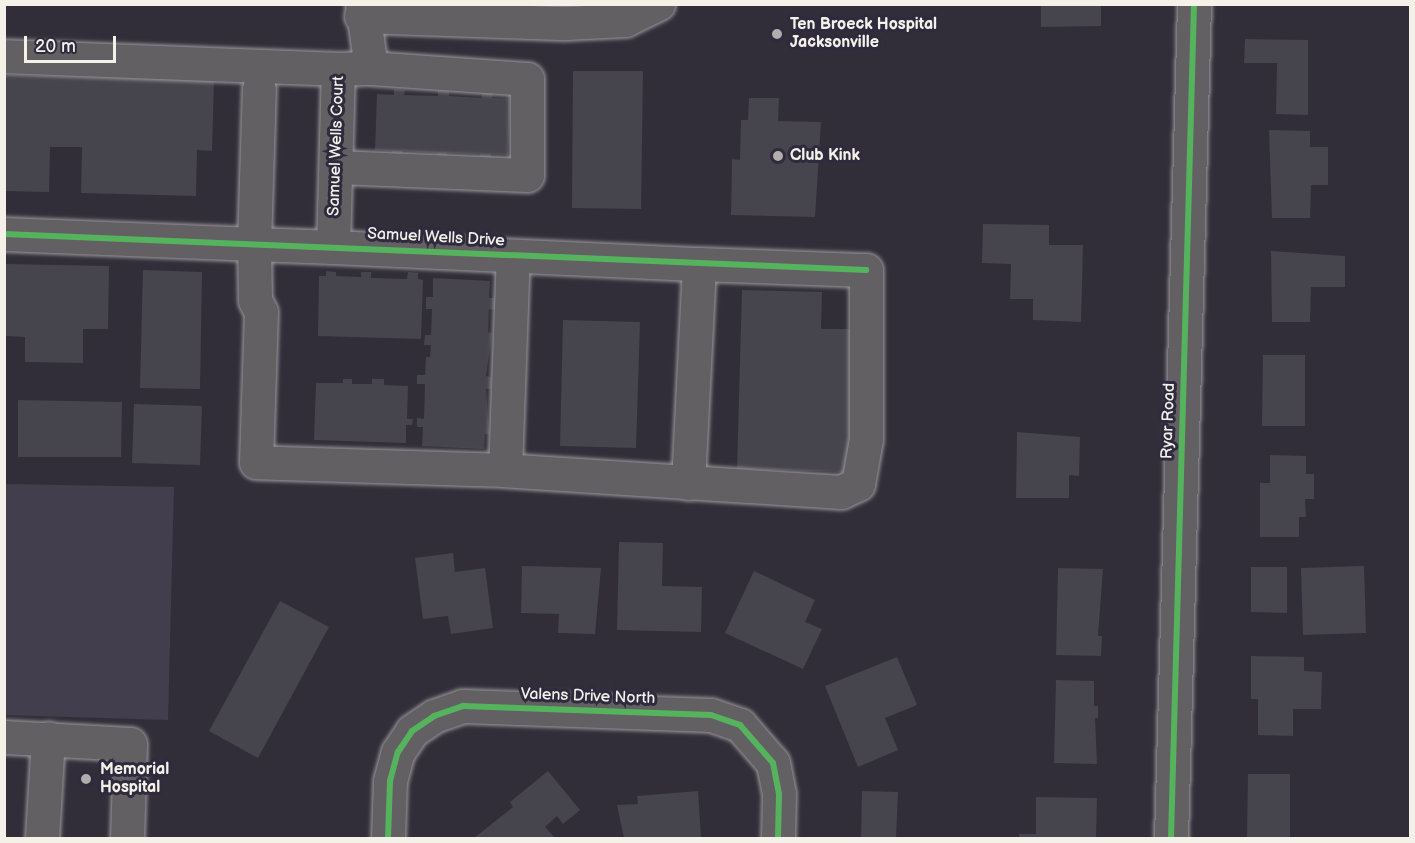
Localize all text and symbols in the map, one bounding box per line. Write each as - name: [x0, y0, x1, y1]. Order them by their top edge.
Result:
- place label: Ten Broeck Hospital Jacksonville: [790, 15, 937, 53]
- scale bar: [27, 24, 118, 62]
- marker: Ten Broeck Hospital Jacksonville: [768, 25, 786, 43]
- text: 20 m: [35, 36, 76, 57]
- street label: Samuel Wells Court: [325, 75, 349, 217]
- place label: Club Kink: [790, 146, 860, 166]
- marker: Club Kink: [771, 149, 785, 163]
- street label: Samuel Wells Drive: [366, 225, 506, 251]
- street label: Ryar Road: [1158, 383, 1180, 459]
- street label: Valens Drive North: [520, 685, 656, 709]
- place label: Memorial Hospital: [100, 760, 169, 798]
- marker: Memorial Hospital: [77, 770, 95, 788]

